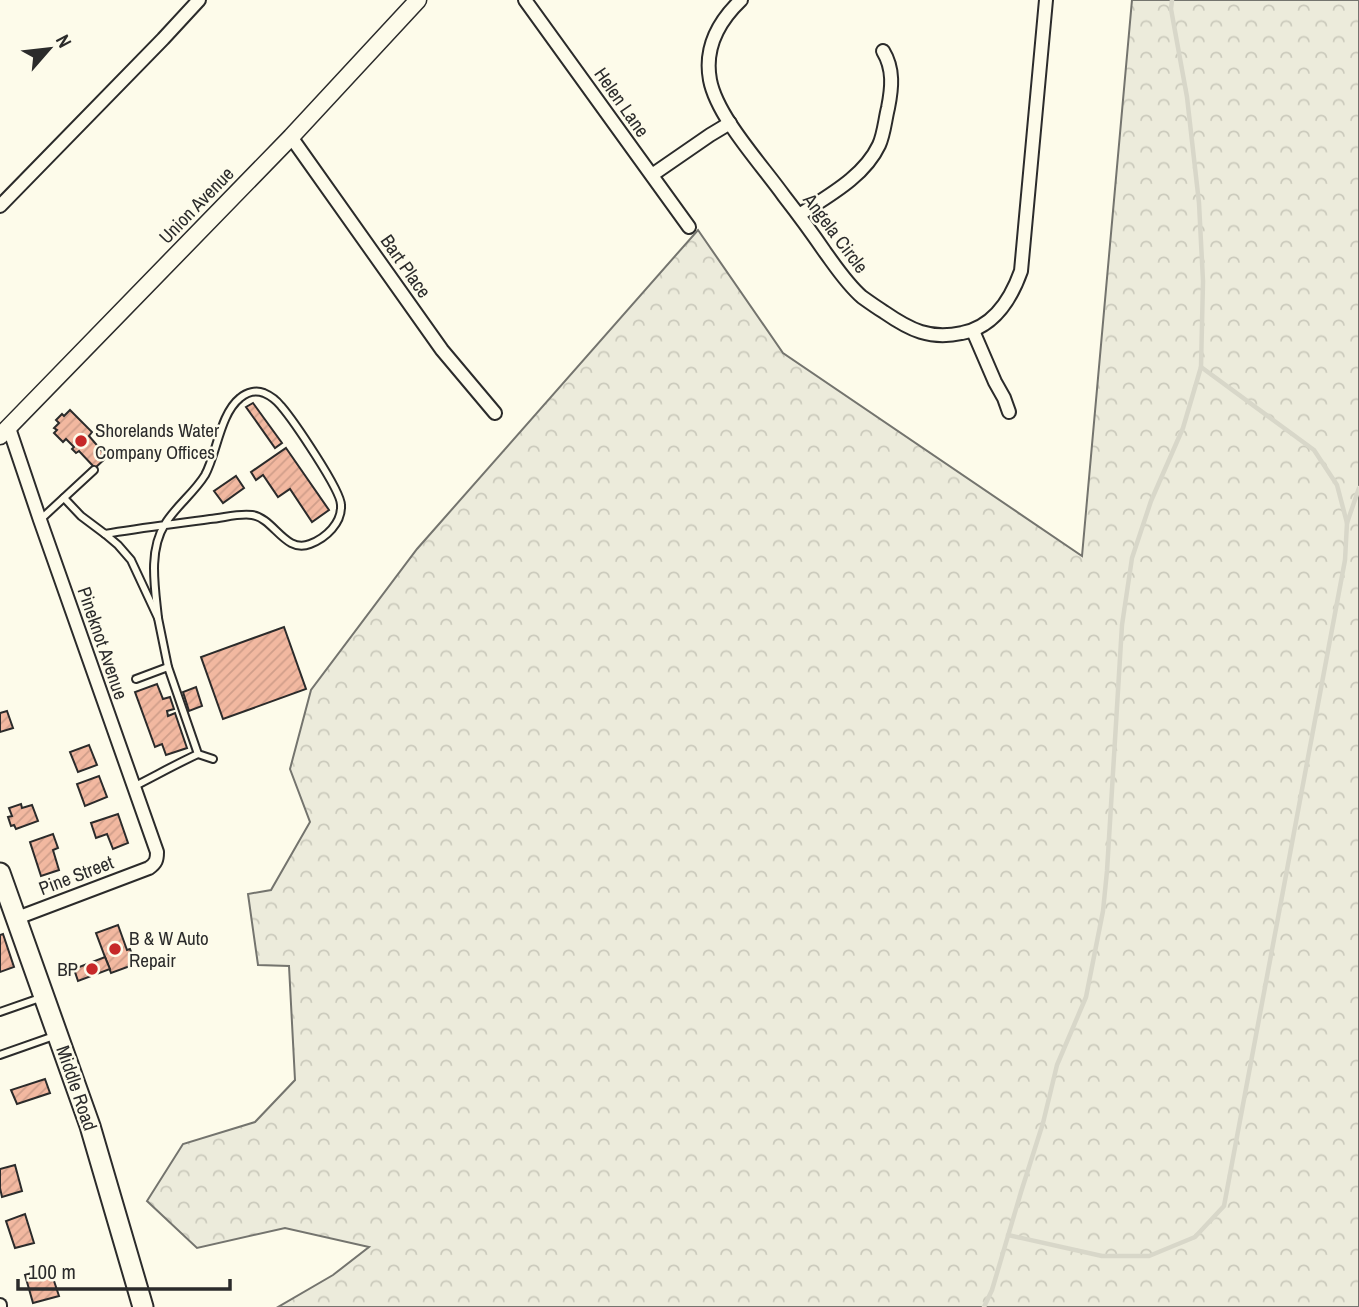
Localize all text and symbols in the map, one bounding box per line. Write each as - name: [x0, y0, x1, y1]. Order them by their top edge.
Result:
- north arrow: [14, 14, 84, 84]
- text: N: [50, 30, 78, 52]
- street label: Helen Lane: [588, 62, 656, 142]
- street label: Union Avenue: [153, 161, 239, 249]
- street label: Angela Circle: [797, 187, 875, 278]
- street label: Bart Place: [375, 229, 437, 303]
- place label: Shorelands Water Company Offices: [95, 417, 220, 465]
- marker: Shorelands Water Company Offices: [73, 433, 89, 449]
- street label: Pineknot Avenue: [72, 583, 134, 703]
- street label: Pine Street: [35, 849, 118, 901]
- place label: B & W Auto Repair: [129, 925, 209, 973]
- marker: B & W Auto Repair: [107, 941, 123, 957]
- place label: BP: [57, 956, 78, 982]
- marker: BP: [84, 961, 100, 977]
- street label: Middle Road: [50, 1042, 104, 1134]
- scale bar: [18, 1248, 229, 1292]
- text: 100 m: [28, 1257, 76, 1286]

